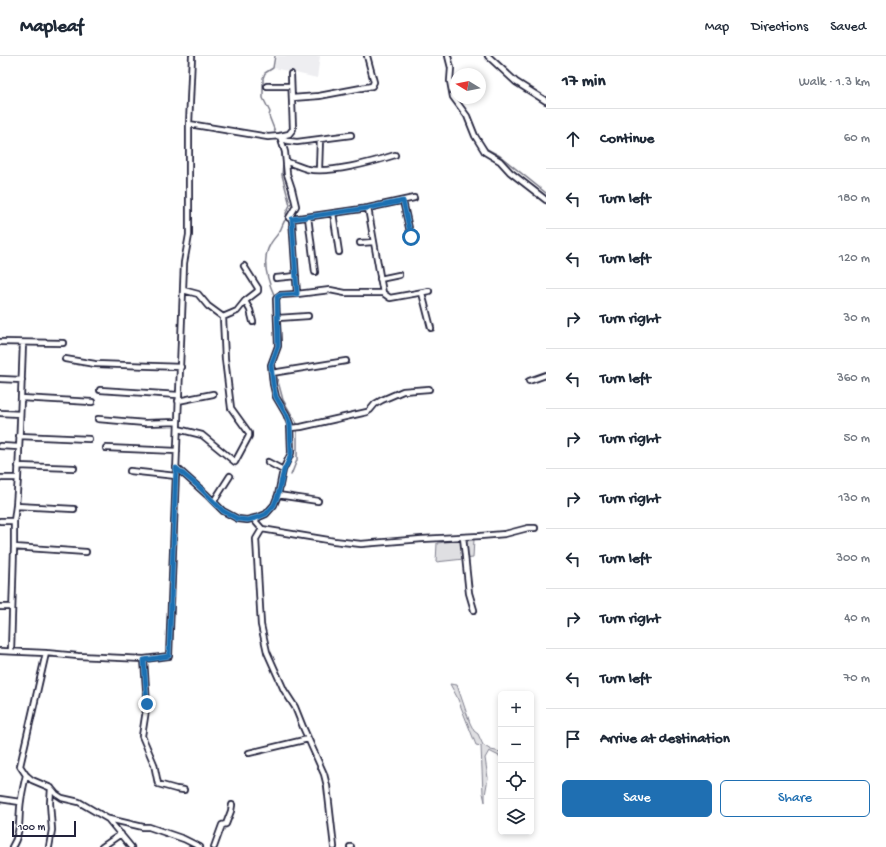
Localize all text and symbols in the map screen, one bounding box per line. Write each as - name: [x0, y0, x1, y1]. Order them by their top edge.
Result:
- text: Mapleaf: [20, 16, 83, 39]
- text: Map: [705, 19, 729, 36]
- text: Directions: [751, 19, 808, 36]
- text: Saved: [830, 19, 866, 36]
- north arrow: [450, 68, 486, 104]
- text: 17 min: [562, 72, 606, 92]
- text: Walk · 1.3 km: [799, 75, 870, 90]
- icon: ahead: [562, 128, 584, 150]
- text: Continue: [600, 130, 654, 148]
- text: 60 m: [844, 131, 870, 146]
- icon: left: [562, 188, 584, 210]
- text: Turn left: [600, 190, 651, 208]
- text: 180 m: [838, 191, 870, 206]
- route start: [402, 228, 420, 246]
- icon: left: [562, 248, 584, 270]
- text: Turn left: [600, 250, 651, 268]
- text: 120 m: [839, 251, 870, 266]
- icon: right: [562, 308, 584, 330]
- text: Turn right: [600, 310, 660, 328]
- text: 30 m: [844, 311, 870, 326]
- icon: left: [562, 368, 584, 390]
- text: Turn left: [600, 370, 651, 388]
- text: 360 m: [837, 371, 870, 386]
- icon: right: [562, 428, 584, 450]
- text: Turn right: [600, 430, 660, 448]
- text: 50 m: [843, 431, 870, 446]
- icon: right: [562, 488, 584, 510]
- text: Turn right: [600, 490, 660, 508]
- text: 130 m: [838, 491, 870, 506]
- icon: left: [562, 548, 584, 570]
- text: Turn left: [600, 550, 651, 568]
- text: 300 m: [836, 551, 870, 566]
- icon: right: [562, 608, 584, 630]
- text: Turn right: [600, 610, 660, 628]
- text: 40 m: [844, 611, 870, 626]
- icon: left: [562, 668, 584, 690]
- text: Turn left: [600, 670, 651, 688]
- text: 70 m: [844, 671, 870, 686]
- map controls: [498, 691, 534, 835]
- button: +: [498, 691, 534, 727]
- route end: [138, 695, 156, 713]
- button: −: [498, 727, 534, 763]
- icon: arrive: [562, 728, 584, 750]
- text: Arrive at destination: [600, 730, 730, 748]
- button: locate: [498, 763, 534, 799]
- button: Save: [562, 780, 712, 817]
- button: Share: [720, 780, 870, 817]
- button: layers: [498, 799, 534, 835]
- scale bar: [12, 819, 76, 838]
- text: 100 m: [18, 822, 45, 834]

